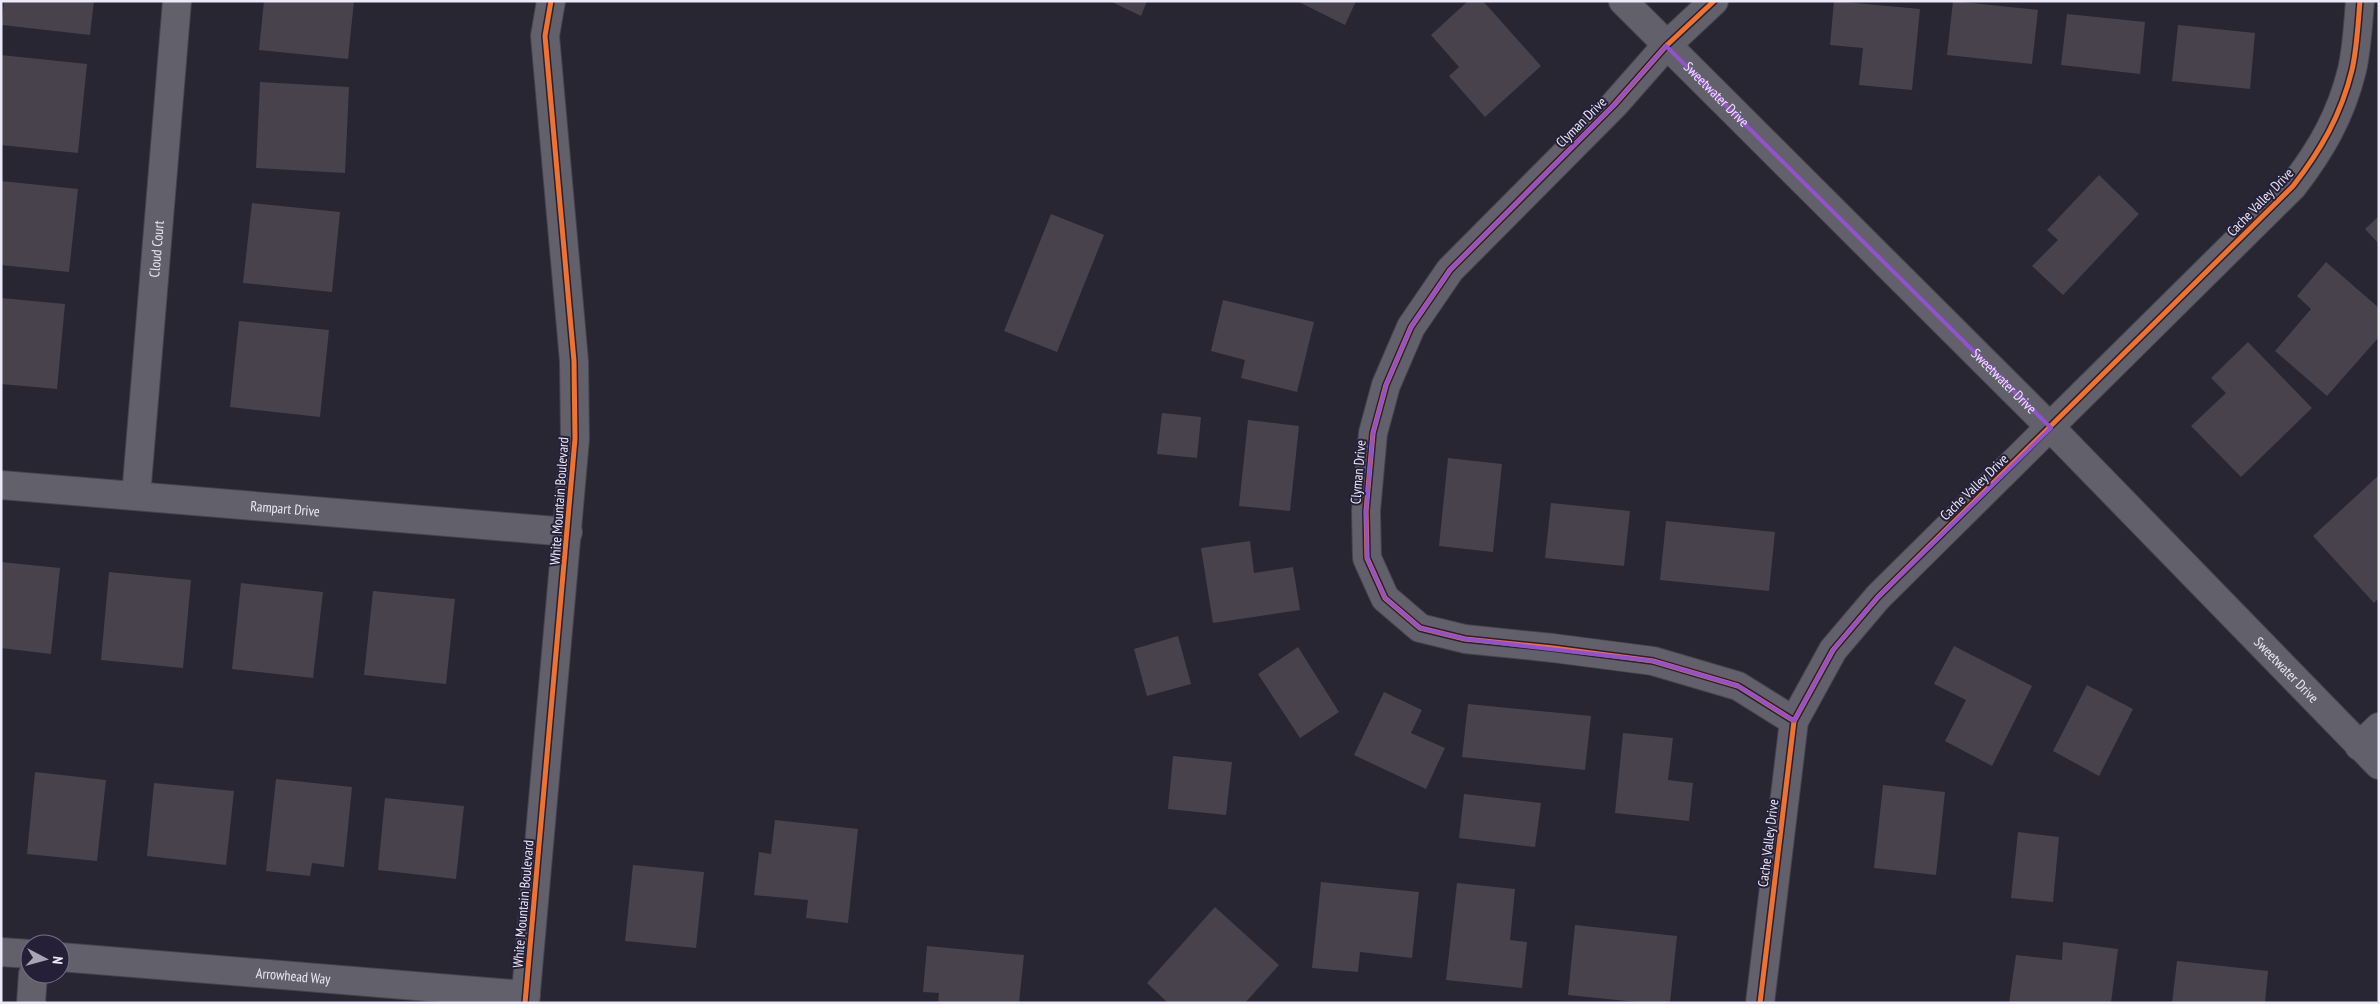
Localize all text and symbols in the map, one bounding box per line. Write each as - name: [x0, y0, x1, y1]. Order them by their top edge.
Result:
- street label: Sweetwater Drive: [1680, 58, 1753, 131]
- street label: Clyman Drive: [1552, 93, 1610, 151]
- street label: Cache Valley Drive: [2223, 164, 2297, 240]
- street label: Cloud Court: [145, 220, 168, 278]
- street label: Sweetwater Drive: [1967, 345, 2041, 418]
- street label: White Mountain Boulevard: [546, 436, 572, 566]
- street label: Clyman Drive: [1346, 439, 1370, 505]
- street label: Cache Valley Drive: [1936, 450, 2012, 524]
- street label: Rampart Drive: [250, 497, 321, 520]
- street label: Sweetwater Drive: [2250, 633, 2323, 707]
- street label: Cache Valley Drive: [1754, 798, 1782, 888]
- street label: White Mountain Boulevard: [508, 839, 538, 969]
- north arrow: [20, 934, 70, 984]
- text: N: [49, 956, 67, 965]
- street label: Arrowhead Way: [255, 964, 332, 988]

